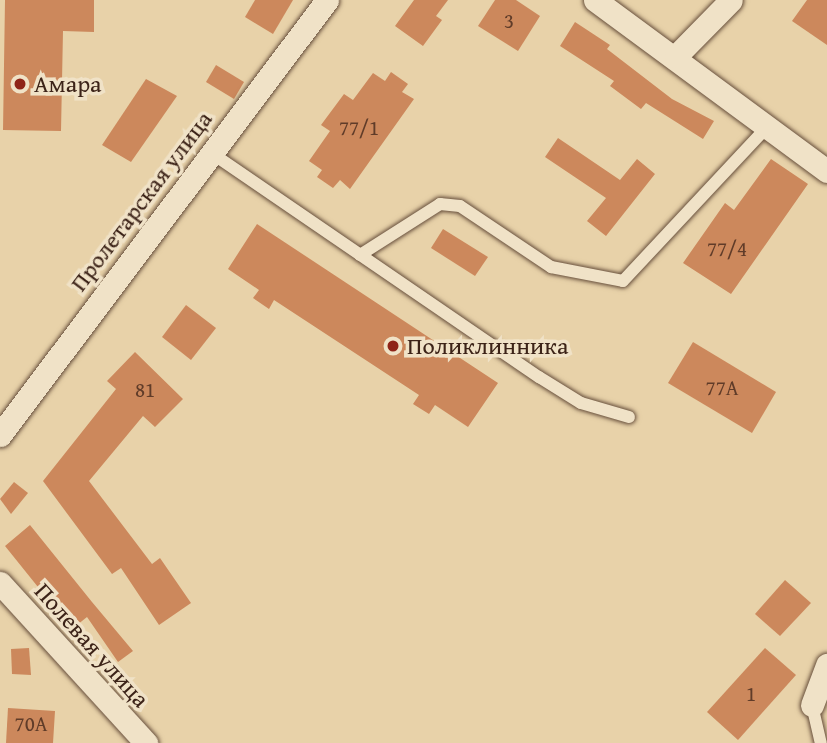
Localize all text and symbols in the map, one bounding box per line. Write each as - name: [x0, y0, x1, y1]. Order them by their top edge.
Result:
- house number: 3: [504, 8, 514, 34]
- place label: Амара: [34, 70, 102, 98]
- marker: Амара: [12, 76, 28, 92]
- street label: Пролетарская улица: [64, 105, 218, 297]
- house number: 77/1: [339, 115, 379, 141]
- house number: 77/4: [707, 236, 747, 262]
- place label: Поликлинника: [407, 332, 568, 360]
- marker: Поликлинника: [385, 338, 401, 354]
- house number: 77А: [706, 375, 738, 401]
- house number: 81: [135, 377, 155, 403]
- street label: Полевая улица: [29, 577, 155, 713]
- house number: 1: [746, 681, 756, 707]
- house number: 70А: [15, 711, 47, 737]

